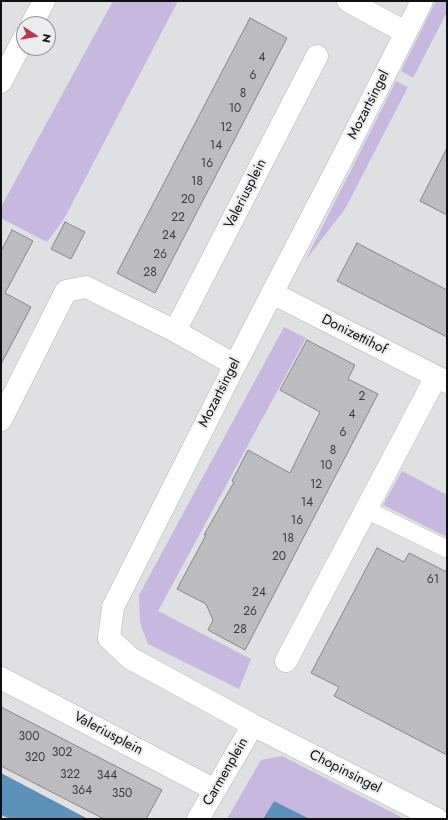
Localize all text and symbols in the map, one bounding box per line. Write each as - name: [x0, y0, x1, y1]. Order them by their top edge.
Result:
- north arrow: [16, 16, 56, 56]
- text: N: [38, 32, 55, 44]
- house number: 4: [259, 51, 265, 65]
- street label: Mozartsingel: [344, 68, 394, 142]
- house number: 6: [250, 69, 256, 83]
- house number: 8: [240, 87, 246, 101]
- house number: 10: [229, 102, 241, 116]
- house number: 12: [220, 121, 232, 135]
- house number: 14: [210, 139, 222, 153]
- street label: Valeriusplein: [221, 156, 271, 232]
- house number: 16: [201, 157, 213, 171]
- house number: 18: [191, 175, 203, 189]
- house number: 20: [181, 193, 195, 207]
- house number: 22: [171, 211, 185, 225]
- house number: 24: [162, 229, 176, 243]
- house number: 26: [153, 248, 167, 262]
- house number: 28: [143, 266, 157, 280]
- street label: Donizettihof: [319, 311, 389, 359]
- street label: Mozartsingel: [195, 356, 245, 430]
- house number: 2: [359, 390, 365, 404]
- house number: 4: [349, 408, 355, 422]
- house number: 6: [340, 426, 346, 440]
- house number: 8: [330, 444, 336, 458]
- house number: 10: [320, 459, 332, 473]
- house number: 12: [310, 478, 322, 492]
- house number: 14: [301, 496, 313, 510]
- house number: 16: [291, 514, 303, 528]
- house number: 18: [282, 532, 294, 546]
- house number: 20: [272, 550, 286, 564]
- house number: 61: [427, 573, 439, 587]
- house number: 24: [252, 586, 266, 600]
- house number: 26: [243, 605, 257, 619]
- house number: 28: [233, 623, 247, 637]
- street label: Valeriusplein: [71, 709, 145, 759]
- house number: 300: [19, 730, 39, 744]
- street label: Carmenplein: [200, 735, 252, 809]
- house number: 302: [52, 746, 72, 760]
- street label: Chopinsingel: [306, 747, 384, 797]
- house number: 320: [25, 751, 45, 765]
- house number: 322: [60, 768, 80, 782]
- house number: 344: [97, 769, 117, 783]
- house number: 364: [72, 784, 92, 798]
- house number: 350: [112, 787, 132, 801]

